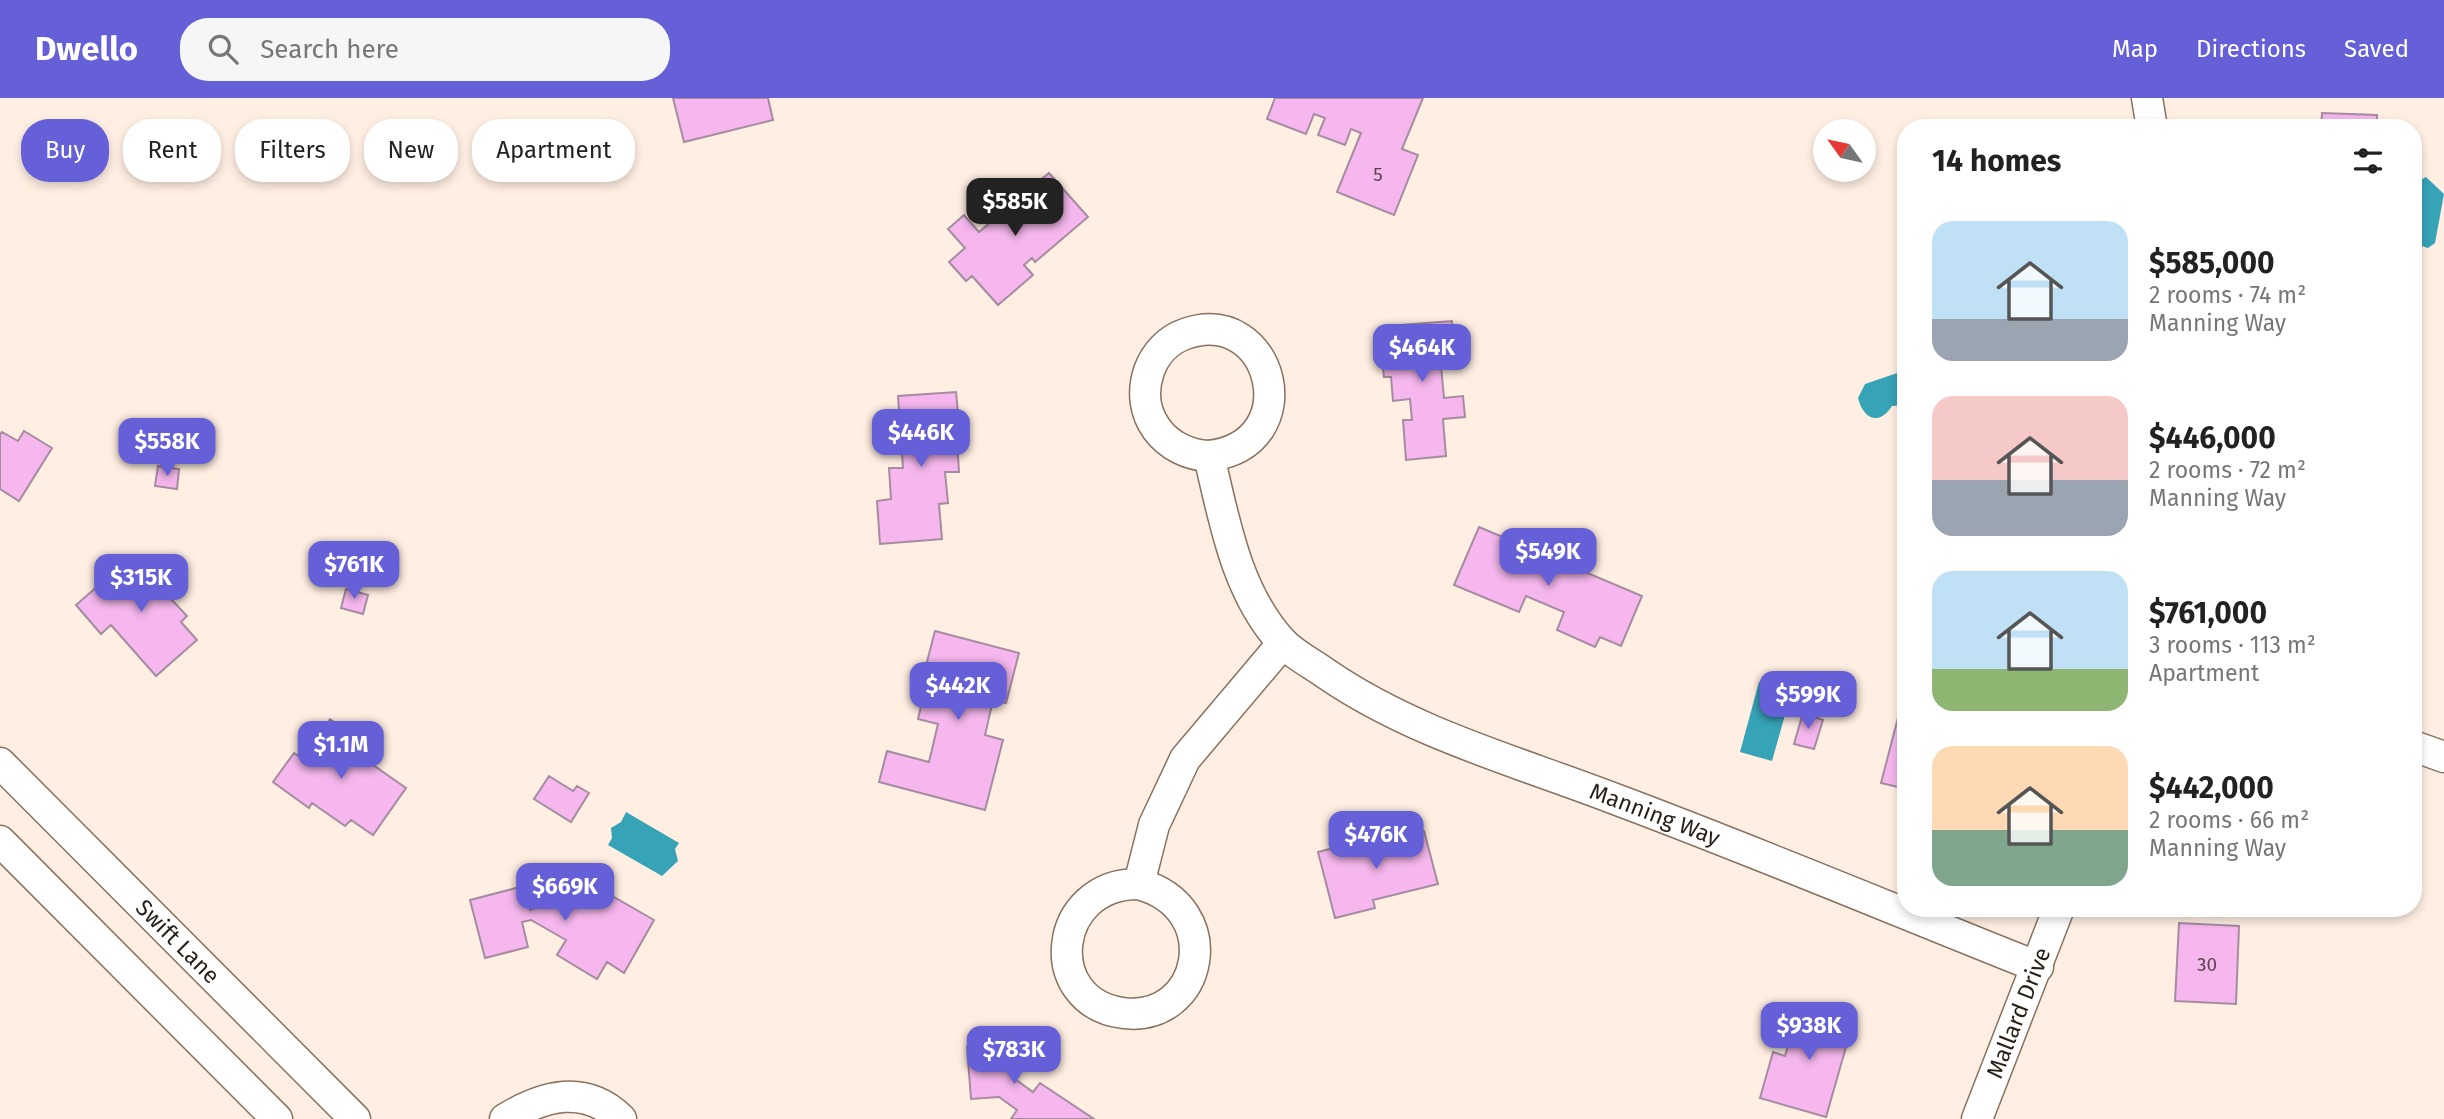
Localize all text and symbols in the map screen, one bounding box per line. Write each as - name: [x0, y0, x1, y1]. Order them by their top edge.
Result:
- search box: [180, 18, 670, 81]
- text: Dwello: [35, 29, 138, 69]
- icon: search: [204, 30, 242, 68]
- text: Search here: [260, 34, 399, 65]
- text: Map: [2112, 35, 2158, 63]
- text: Directions: [2196, 35, 2306, 63]
- text: Saved: [2344, 35, 2409, 63]
- chip: Buy: [21, 119, 109, 182]
- chip: Rent: [123, 119, 221, 182]
- chip: Filters: [235, 119, 350, 182]
- chip: New: [364, 119, 458, 182]
- chip: Apartment: [472, 119, 635, 182]
- north arrow: [1813, 119, 1876, 182]
- map controls: [1813, 119, 1876, 182]
- icon: filters: [2349, 142, 2387, 180]
- text: 14 homes: [1932, 143, 2061, 179]
- house number: 5: [1373, 163, 1383, 186]
- pin: $585K: [966, 178, 1064, 238]
- text: $585K: [982, 187, 1048, 215]
- text: $585,000: [2149, 245, 2275, 281]
- icon: home: [1988, 249, 2072, 333]
- text: 2 rooms · 74 m²: [2149, 281, 2306, 309]
- text: Manning Way: [2149, 309, 2286, 337]
- pin: $464K: [1373, 324, 1471, 384]
- text: $464K: [1389, 333, 1455, 361]
- pin: $446K: [872, 410, 970, 469]
- pin: $558K: [118, 418, 216, 478]
- text: $446K: [888, 418, 954, 446]
- text: $446,000: [2149, 420, 2276, 456]
- icon: home: [1988, 424, 2072, 508]
- text: $558K: [134, 427, 200, 455]
- text: 2 rooms · 72 m²: [2149, 456, 2306, 484]
- text: Manning Way: [2149, 484, 2286, 512]
- pin: $549K: [1499, 528, 1597, 588]
- text: $549K: [1516, 537, 1580, 565]
- pin: $761K: [305, 542, 403, 601]
- text: $761K: [324, 550, 384, 578]
- pin: $315K: [92, 554, 190, 614]
- text: $315K: [110, 563, 172, 591]
- text: $761,000: [2149, 595, 2267, 631]
- icon: home: [1988, 599, 2072, 683]
- text: 3 rooms · 113 m²: [2149, 631, 2316, 659]
- text: Apartment: [2149, 659, 2259, 687]
- pin: $442K: [909, 662, 1007, 722]
- text: $442K: [926, 671, 990, 699]
- pin: $599K: [1759, 672, 1857, 731]
- text: $599K: [1776, 680, 1840, 708]
- pin: $1.1M: [292, 722, 390, 781]
- text: $1.1M: [314, 730, 368, 758]
- text: $442,000: [2149, 770, 2274, 806]
- icon: home: [1988, 774, 2072, 858]
- street label: Manning Way: [1586, 777, 1725, 852]
- text: 2 rooms · 66 m²: [2149, 806, 2309, 834]
- pin: $476K: [1327, 812, 1425, 871]
- text: $476K: [1345, 820, 1407, 848]
- text: Manning Way: [2149, 834, 2286, 862]
- pin: $669K: [516, 864, 614, 923]
- text: $669K: [532, 872, 598, 900]
- street label: Swift Lane: [130, 894, 226, 989]
- street label: Mallard Drive: [1980, 943, 2056, 1082]
- house number: 30: [2197, 953, 2217, 976]
- pin: $938K: [1760, 1002, 1858, 1062]
- text: $938K: [1777, 1011, 1841, 1039]
- pin: $783K: [965, 1026, 1063, 1086]
- text: $783K: [983, 1035, 1045, 1063]

